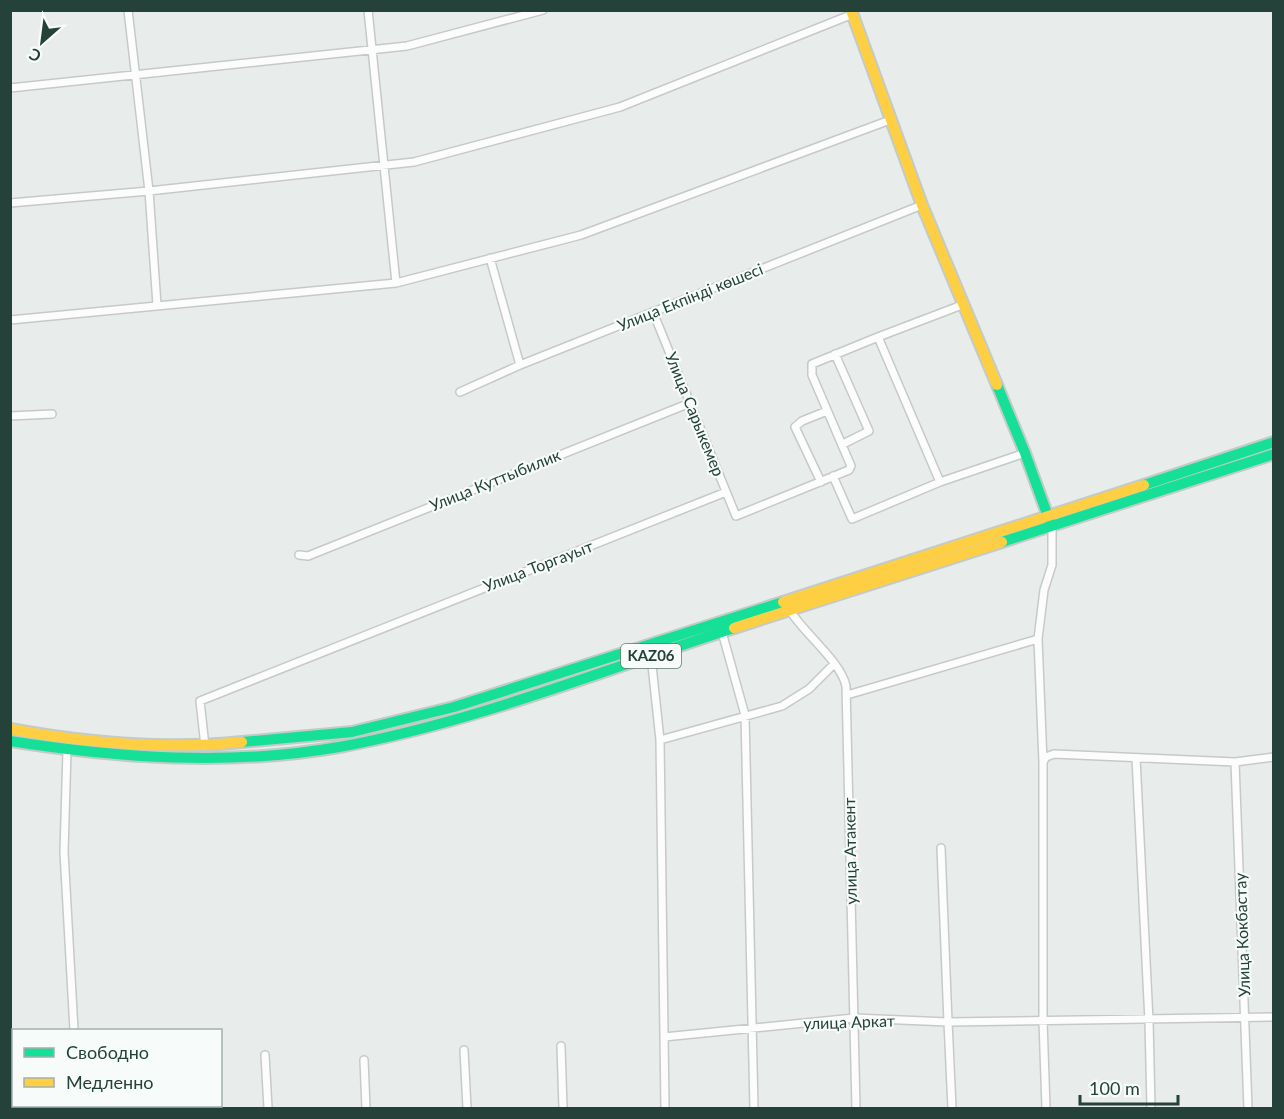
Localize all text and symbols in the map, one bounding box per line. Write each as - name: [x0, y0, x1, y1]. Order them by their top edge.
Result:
- north arrow: [12, 12, 72, 72]
- text: С: [25, 45, 44, 67]
- street label: Улица Екпінді көшесі: [614, 259, 765, 334]
- street label: Улица Сарыкемер: [662, 349, 729, 479]
- street label: Улица Куттыбилик: [427, 444, 564, 514]
- street label: Улица Торгауыт: [480, 536, 595, 595]
- road number: KАZ06: [621, 644, 681, 668]
- street label: улица Атакент: [839, 797, 860, 905]
- street label: Улица Кокбастау: [1230, 872, 1253, 998]
- street label: улица Аркат: [803, 1010, 895, 1033]
- legend: [12, 1029, 222, 1107]
- text: Свободно: [66, 1041, 149, 1063]
- scale bar: [1080, 1068, 1178, 1106]
- text: Медленно: [66, 1071, 154, 1093]
- text: 100 m: [1089, 1077, 1140, 1099]

